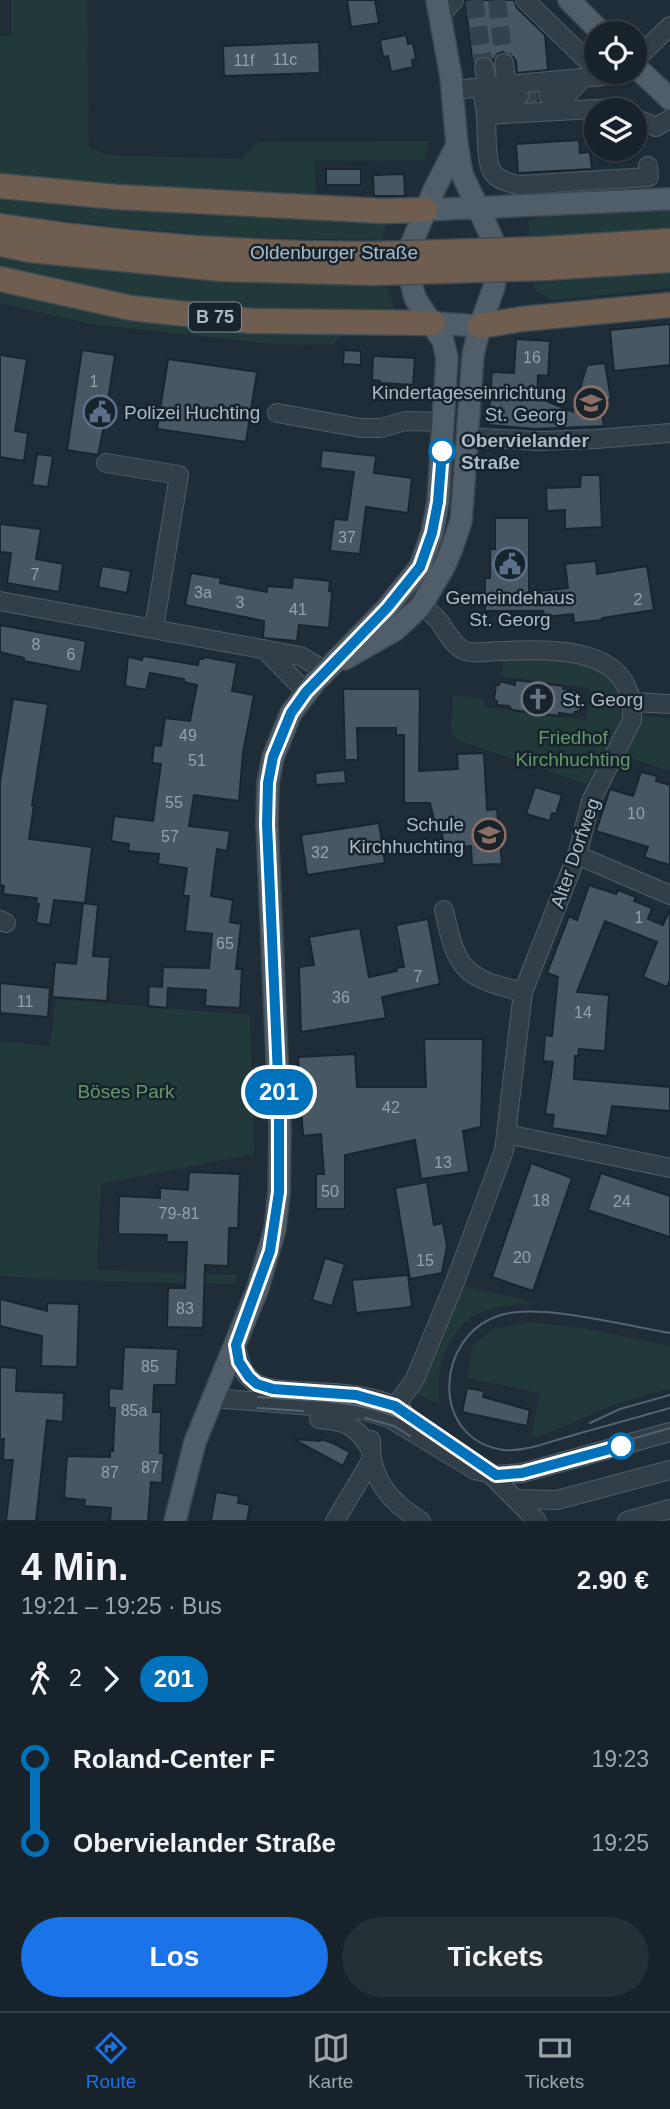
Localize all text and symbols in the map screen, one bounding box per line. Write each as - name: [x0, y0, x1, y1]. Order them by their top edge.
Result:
- map controls: [584, 21, 647, 161]
- button: locate: [584, 21, 647, 84]
- house number: 11c: [273, 51, 297, 68]
- house number: 11f: [233, 52, 255, 69]
- button: layers: [584, 98, 647, 161]
- street label: Oldenburger Straße: [250, 242, 418, 263]
- road number: B 75: [189, 302, 241, 332]
- house number: 16: [523, 349, 541, 366]
- house number: 1: [90, 373, 99, 390]
- place label: Kindertageseinrichtung St. Georg: [372, 382, 566, 425]
- school or university icon: Kindertageseinrichtung St. Georg: [572, 384, 610, 422]
- public building icon: Polizei Huchting: [81, 393, 119, 431]
- place label: Polizei Huchting: [124, 402, 260, 423]
- place label: Obervielander Straße: [461, 430, 589, 473]
- marker: Obervielander Straße: [429, 438, 455, 464]
- house number: 37: [338, 529, 356, 546]
- public building icon: Gemeindehaus St. Georg: [491, 545, 529, 583]
- house number: 7: [31, 566, 40, 583]
- house number: 3a: [194, 584, 212, 601]
- place label: Gemeindehaus St. Georg: [446, 587, 574, 630]
- house number: 2: [634, 591, 643, 608]
- house number: 3: [236, 594, 245, 611]
- house number: 41: [289, 601, 307, 618]
- house number: 8: [32, 636, 41, 653]
- house number: 6: [67, 646, 76, 663]
- church icon: St. Georg: [519, 680, 557, 718]
- place label: St. Georg: [562, 689, 643, 710]
- house number: 49: [179, 727, 197, 744]
- park label: Friedhof Kirchhuchting: [515, 727, 631, 770]
- house number: 51: [188, 752, 206, 769]
- house number: 55: [165, 794, 183, 811]
- street label: Alter Dorfweg: [546, 795, 604, 911]
- house number: 10: [627, 805, 645, 822]
- place label: Schule Kirchhuchting: [349, 814, 464, 857]
- school or university icon: Schule Kirchhuchting: [470, 816, 508, 854]
- house number: 57: [161, 828, 179, 845]
- house number: 32: [311, 844, 329, 861]
- house number: 1: [635, 909, 644, 926]
- house number: 65: [216, 935, 234, 952]
- house number: 7: [414, 968, 423, 985]
- house number: 36: [332, 989, 350, 1006]
- house number: 11: [17, 993, 33, 1010]
- house number: 14: [574, 1004, 592, 1021]
- line badge: 201: [239, 1069, 319, 1115]
- text: 201: [259, 1078, 299, 1105]
- park label: Böses Park: [77, 1081, 175, 1102]
- house number: 42: [382, 1099, 400, 1116]
- house number: 13: [434, 1154, 452, 1171]
- house number: 50: [321, 1183, 339, 1200]
- house number: 18: [532, 1192, 550, 1209]
- house number: 24: [613, 1193, 631, 1210]
- house number: 79-81: [159, 1205, 200, 1222]
- house number: 20: [513, 1249, 531, 1266]
- house number: 15: [416, 1252, 434, 1269]
- house number: 83: [176, 1300, 194, 1317]
- house number: 85: [141, 1358, 159, 1375]
- house number: 85a: [121, 1402, 147, 1419]
- unlabelled marker: [608, 1433, 634, 1459]
- house number: 87: [141, 1459, 159, 1476]
- house number: 87: [101, 1464, 119, 1481]
- text: 4 Min.: [21, 1546, 129, 1588]
- text: 2.90 €: [577, 1565, 649, 1595]
- text: 19:21 – 19:25 · Bus: [21, 1593, 222, 1619]
- icon: walk: [21, 1660, 59, 1698]
- icon: forward: [92, 1660, 130, 1698]
- text: 2: [69, 1665, 82, 1691]
- text: 201: [154, 1665, 194, 1692]
- text: Roland-Center F: [73, 1744, 275, 1774]
- text: 19:23: [591, 1746, 649, 1772]
- text: Obervielander Straße: [73, 1828, 336, 1858]
- text: 19:25: [591, 1830, 649, 1856]
- button: Los: [21, 1917, 328, 1997]
- button: Tickets: [342, 1917, 649, 1997]
- tab: Route: [86, 2029, 136, 2093]
- tab: Karte: [308, 2029, 353, 2093]
- tab: Tickets: [525, 2029, 584, 2093]

